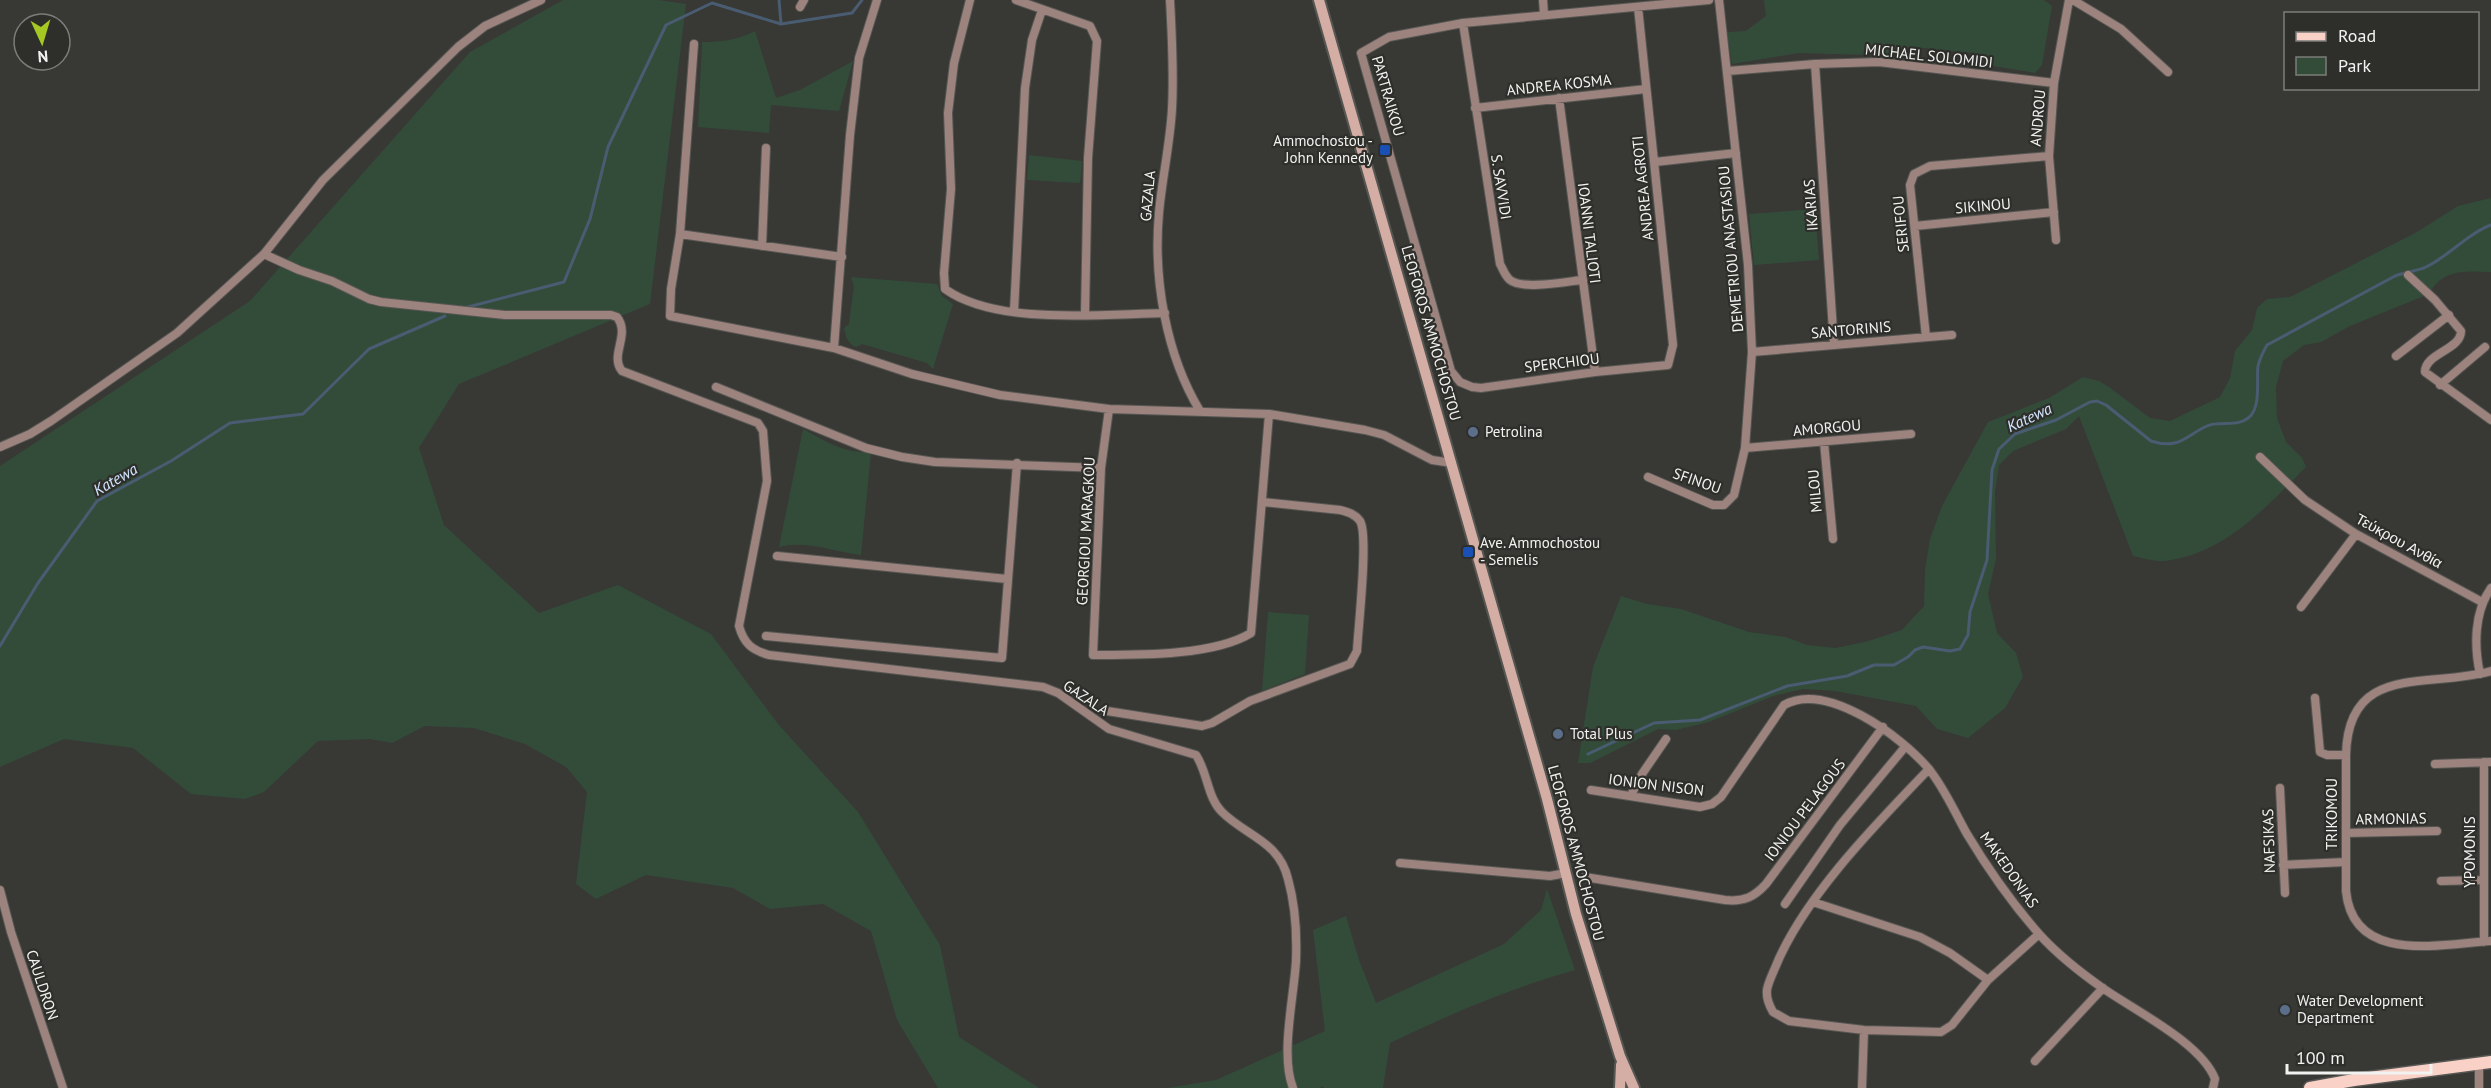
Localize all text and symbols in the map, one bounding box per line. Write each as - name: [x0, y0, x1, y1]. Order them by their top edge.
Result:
- north arrow: [12, 12, 72, 72]
- legend: [2284, 12, 2479, 90]
- text: Road: [2338, 24, 2376, 47]
- street label: MICHAEL SOLOMIDI: [1864, 39, 1994, 72]
- text: N: [37, 47, 49, 67]
- street label: PARTRAIKOU: [1368, 54, 1409, 138]
- text: Park: [2338, 54, 2371, 77]
- street label: ANDREA KOSMA: [1506, 70, 1612, 99]
- street label: ANDROU: [2026, 89, 2049, 147]
- place label: Ammochostou - John Kennedy: [1273, 131, 1373, 167]
- street label: ANDREA AGROTI: [1628, 135, 1657, 241]
- marker: Ammochostou - John Kennedy: [1378, 143, 1392, 157]
- street label: S. SAVVIDI: [1487, 153, 1516, 221]
- street label: DEMETRIOU ANASTASIOU: [1714, 165, 1747, 333]
- street label: GAZALA: [1136, 169, 1159, 222]
- street label: IKARIAS: [1799, 178, 1822, 232]
- street label: IOANNI TALIOTI: [1574, 181, 1605, 285]
- street label: SIKINOU: [1954, 194, 2012, 217]
- street label: SERIFOU: [1888, 195, 1913, 253]
- street label: LEOFOROS AMMOCHOSTOU: [1397, 243, 1466, 423]
- street label: SANTORINIS: [1810, 317, 1892, 342]
- street label: SPERCHIOU: [1523, 348, 1601, 377]
- water label: Katewa: [2003, 398, 2055, 436]
- street label: AMORGOU: [1792, 415, 1862, 440]
- place label: Petrolina: [1485, 422, 1543, 441]
- marker: Petrolina: [1466, 425, 1480, 439]
- street label: GEORGIOU MARAGKOU: [1072, 456, 1099, 606]
- water label: Katewa: [89, 458, 141, 500]
- street label: SFINOU: [1670, 463, 1724, 498]
- street label: MILOU: [1803, 469, 1826, 513]
- street label: Τεύκρου Ανθία: [2352, 509, 2446, 572]
- place label: Ave. Ammochostou - Semelis: [1480, 533, 1600, 569]
- marker: Ave. Ammochostou - Semelis: [1461, 545, 1475, 559]
- street label: GAZALA: [1060, 675, 1113, 720]
- place label: Total Plus: [1570, 724, 1633, 743]
- marker: Total Plus: [1551, 727, 1565, 741]
- street label: IONIOU PELAGOUS: [1760, 755, 1849, 865]
- street label: LEOFOROS AMMOCHOSTOU: [1544, 763, 1609, 943]
- street label: IONION NISON: [1607, 769, 1705, 800]
- street label: TRIKOMOU: [2322, 778, 2341, 850]
- street label: NAFSIKAS: [2258, 808, 2279, 874]
- street label: ARMONIAS: [2355, 808, 2427, 829]
- street label: YPOMONIS: [2460, 816, 2479, 888]
- street label: MAKEDONIAS: [1976, 828, 2043, 912]
- street label: CAULDRON: [22, 947, 63, 1022]
- place label: Water Development Department: [2297, 991, 2423, 1027]
- marker: Water Development Department: [2278, 1003, 2292, 1017]
- scale bar: [2287, 1037, 2431, 1075]
- text: 100 m: [2296, 1046, 2345, 1069]

